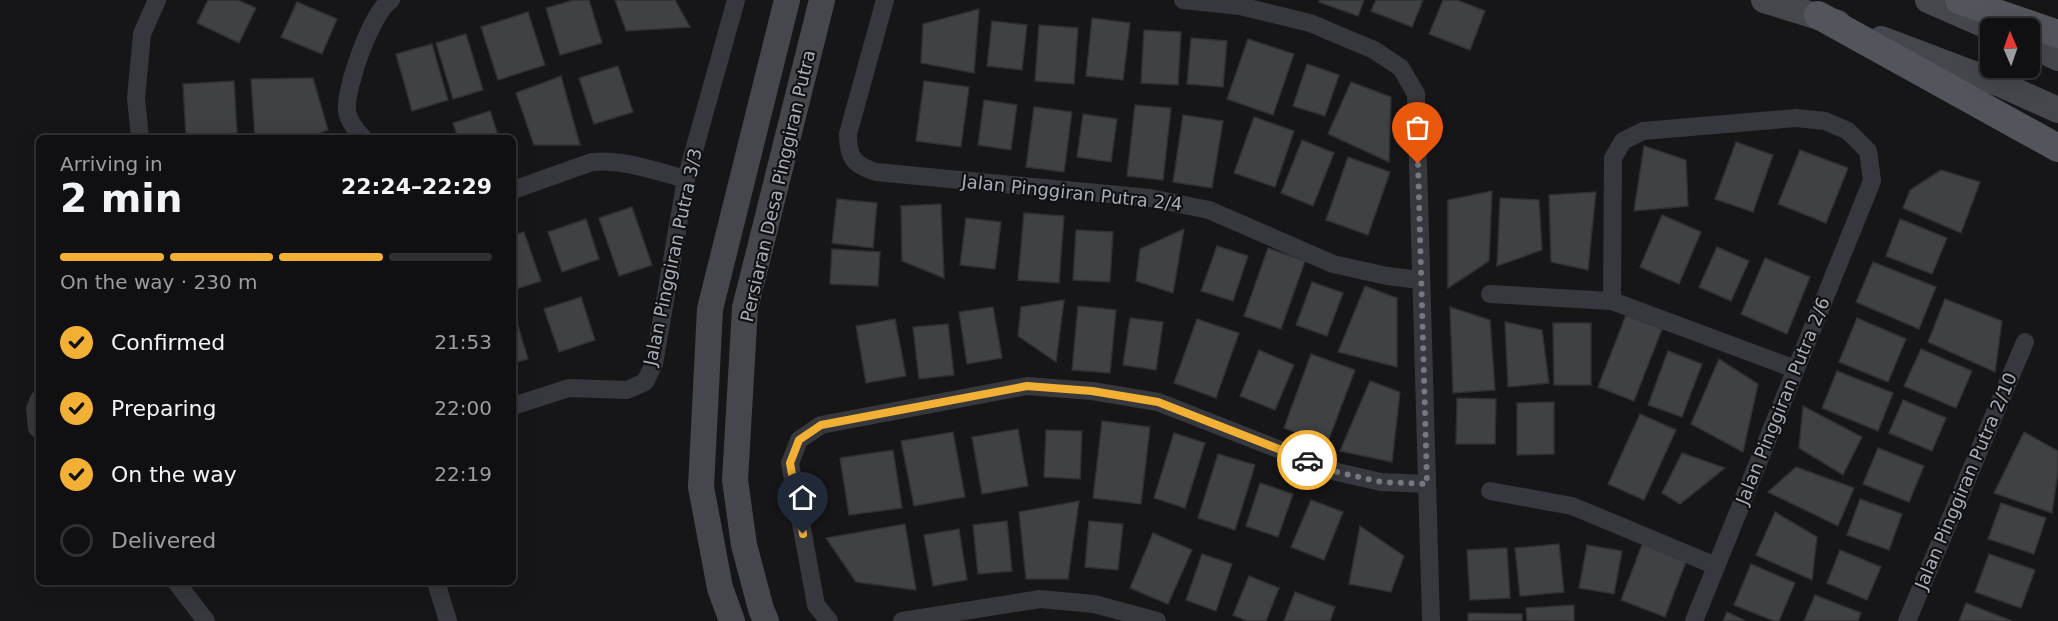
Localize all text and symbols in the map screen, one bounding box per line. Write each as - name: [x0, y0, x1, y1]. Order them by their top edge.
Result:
- north arrow: [1980, 18, 2040, 78]
- map controls: [1980, 18, 2040, 78]
- street label: Persiaran Desa Pinggiran Putra: [736, 48, 819, 324]
- pin: [1392, 102, 1443, 164]
- icon: bag: [1401, 111, 1434, 144]
- street label: Jalan Pinggiran Putra 3/3: [639, 146, 706, 369]
- text: Arriving in: [60, 152, 163, 176]
- street label: Jalan Pinggiran Putra 2/4: [960, 170, 1183, 215]
- text: 22:24–22:29: [341, 174, 492, 199]
- text: 2 min: [60, 176, 182, 221]
- text: On the way · 230 m: [60, 270, 258, 294]
- street label: Jalan Pinggiran Putra 2/6: [1731, 294, 1834, 509]
- icon: check: [60, 326, 93, 359]
- text: Confirmed: [111, 330, 225, 355]
- text: 21:53: [434, 330, 492, 354]
- street label: Jalan Pinggiran Putra 2/10: [1910, 369, 2021, 593]
- icon: check: [60, 392, 93, 425]
- text: Preparing: [111, 396, 217, 421]
- text: 22:00: [434, 396, 492, 420]
- courier: [1277, 430, 1337, 490]
- icon: car: [1291, 444, 1324, 477]
- icon: check: [60, 458, 93, 491]
- text: On the way: [111, 462, 237, 487]
- text: 22:19: [434, 462, 492, 486]
- pin: [777, 472, 828, 534]
- icon: home: [786, 481, 819, 514]
- text: Delivered: [111, 528, 216, 553]

